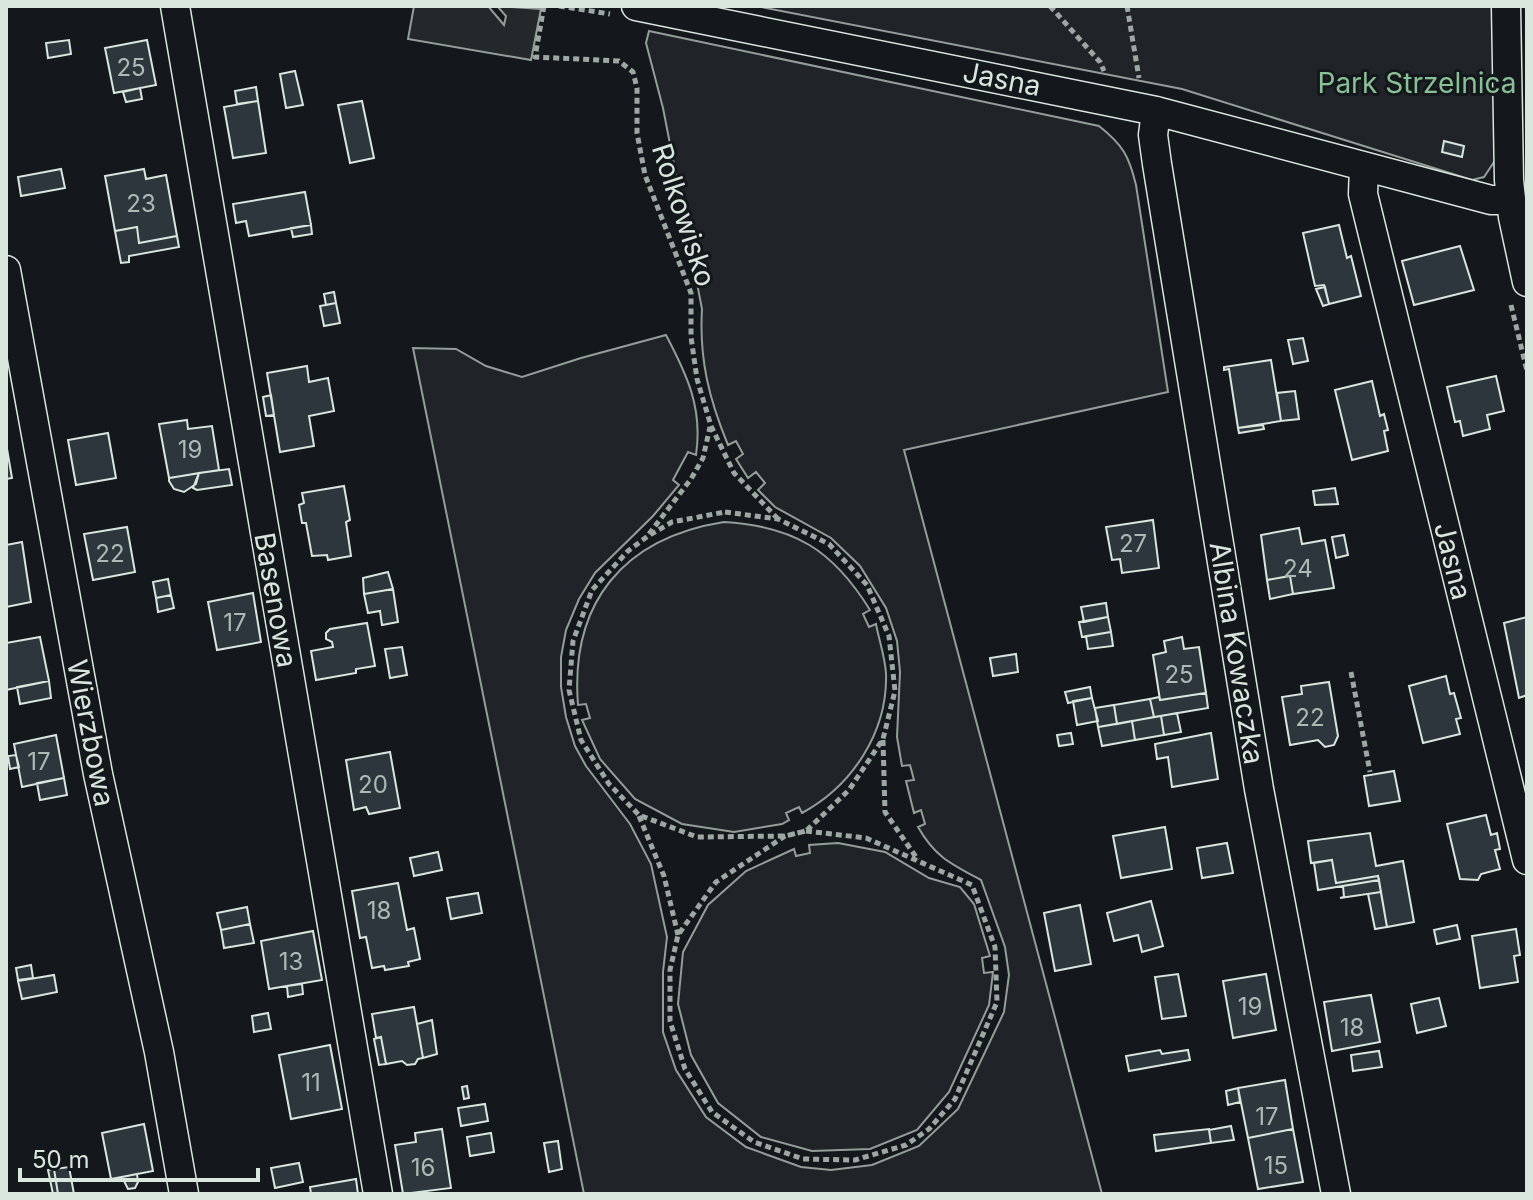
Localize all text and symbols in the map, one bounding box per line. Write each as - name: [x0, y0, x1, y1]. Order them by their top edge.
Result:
- house number: 25: [116, 53, 146, 82]
- street label: Jasna: [960, 55, 1044, 103]
- park label: Park Strzelnica: [1318, 66, 1516, 100]
- street label: Rolkowisko: [645, 139, 723, 291]
- house number: 23: [126, 189, 156, 218]
- house number: 19: [178, 435, 202, 464]
- street label: Jasna: [1427, 519, 1479, 603]
- house number: 27: [1119, 529, 1147, 558]
- street label: Basenowa: [247, 530, 305, 670]
- house number: 22: [95, 539, 125, 568]
- street label: Albina Kowaczka: [1203, 539, 1271, 767]
- house number: 24: [1283, 554, 1313, 583]
- house number: 17: [223, 608, 247, 637]
- street label: Wierzbowa: [60, 657, 122, 809]
- house number: 25: [1164, 660, 1194, 689]
- house number: 22: [1295, 703, 1325, 732]
- house number: 17: [27, 747, 51, 776]
- house number: 20: [358, 770, 388, 799]
- house number: 18: [367, 896, 391, 925]
- house number: 13: [279, 947, 303, 976]
- house number: 19: [1238, 992, 1262, 1021]
- house number: 18: [1340, 1013, 1364, 1042]
- house number: 11: [301, 1068, 321, 1097]
- house number: 17: [1255, 1102, 1279, 1131]
- scale bar: [20, 1132, 258, 1182]
- text: 50 m: [32, 1145, 90, 1174]
- house number: 15: [1264, 1151, 1288, 1180]
- house number: 16: [411, 1153, 435, 1182]

